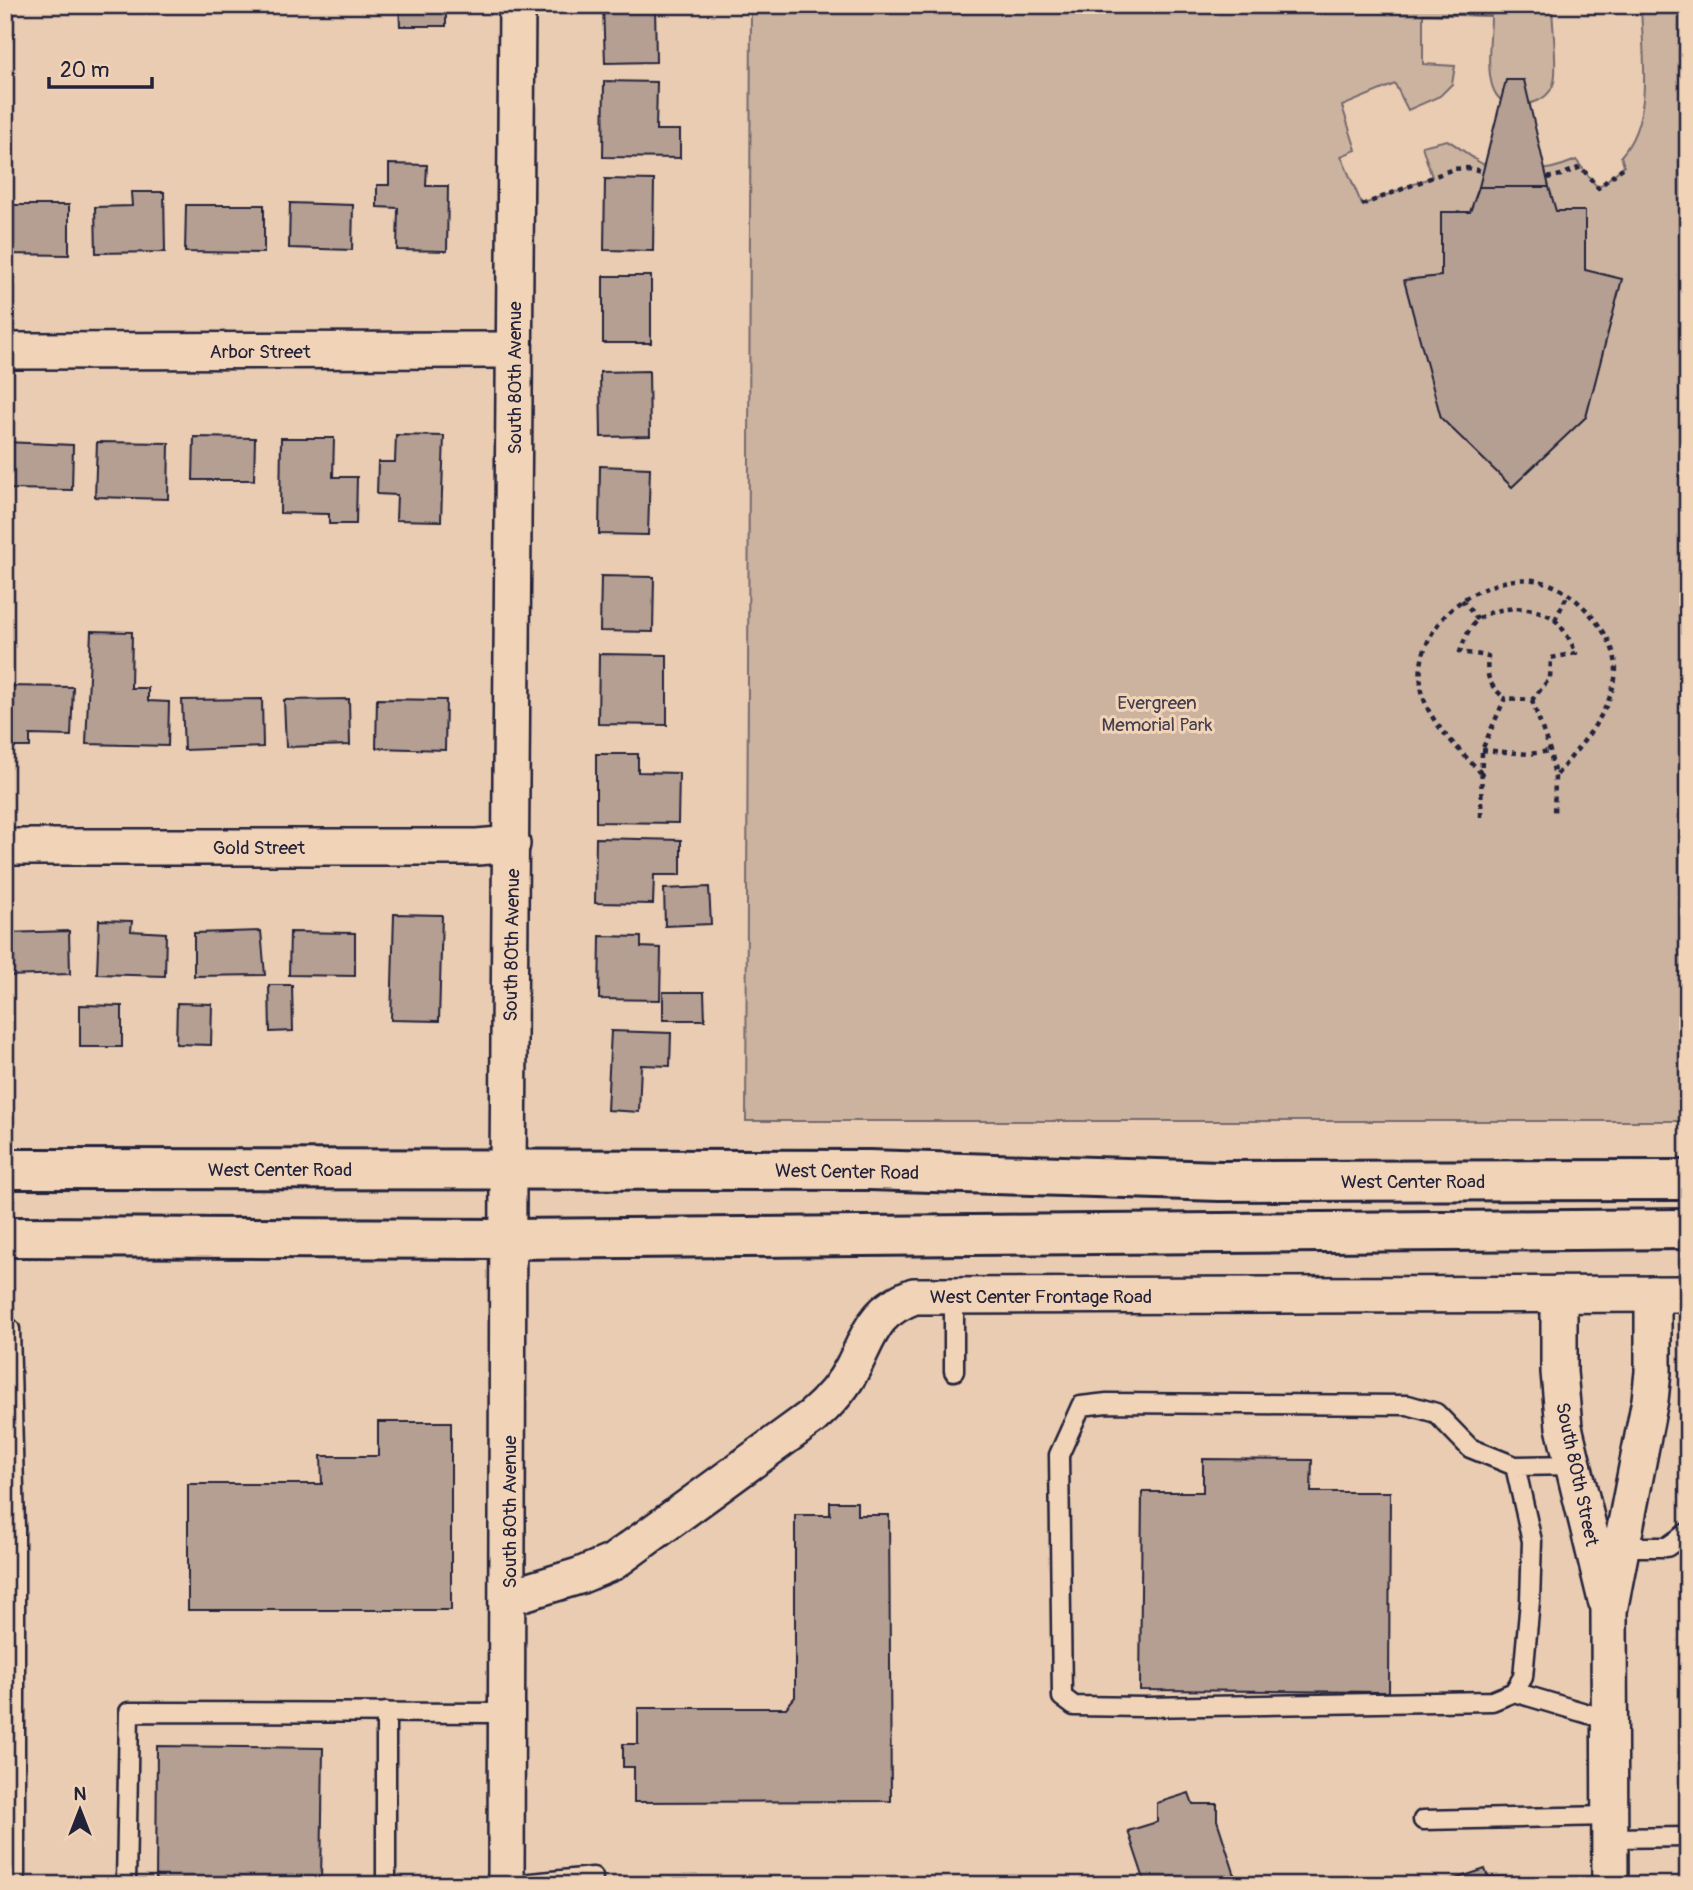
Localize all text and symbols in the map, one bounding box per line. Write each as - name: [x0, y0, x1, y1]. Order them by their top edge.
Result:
- scale bar: [49, 46, 152, 90]
- text: 20 m: [60, 57, 109, 84]
- street label: South 80th Avenue: [503, 301, 527, 455]
- street label: Arbor Street: [209, 340, 311, 364]
- park label: Evergreen Memorial Park: [1102, 691, 1212, 737]
- street label: Gold Street: [213, 836, 305, 860]
- street label: South 80th Avenue: [499, 868, 525, 1022]
- street label: West Center Road: [208, 1158, 352, 1182]
- street label: West Center Road: [775, 1159, 919, 1185]
- street label: West Center Road: [1341, 1170, 1485, 1194]
- street label: West Center Frontage Road: [930, 1285, 1152, 1309]
- street label: South 80th Street: [1550, 1400, 1604, 1549]
- street label: South 80th Avenue: [498, 1435, 522, 1589]
- north arrow: [46, 1774, 116, 1844]
- text: N: [74, 1782, 87, 1806]

